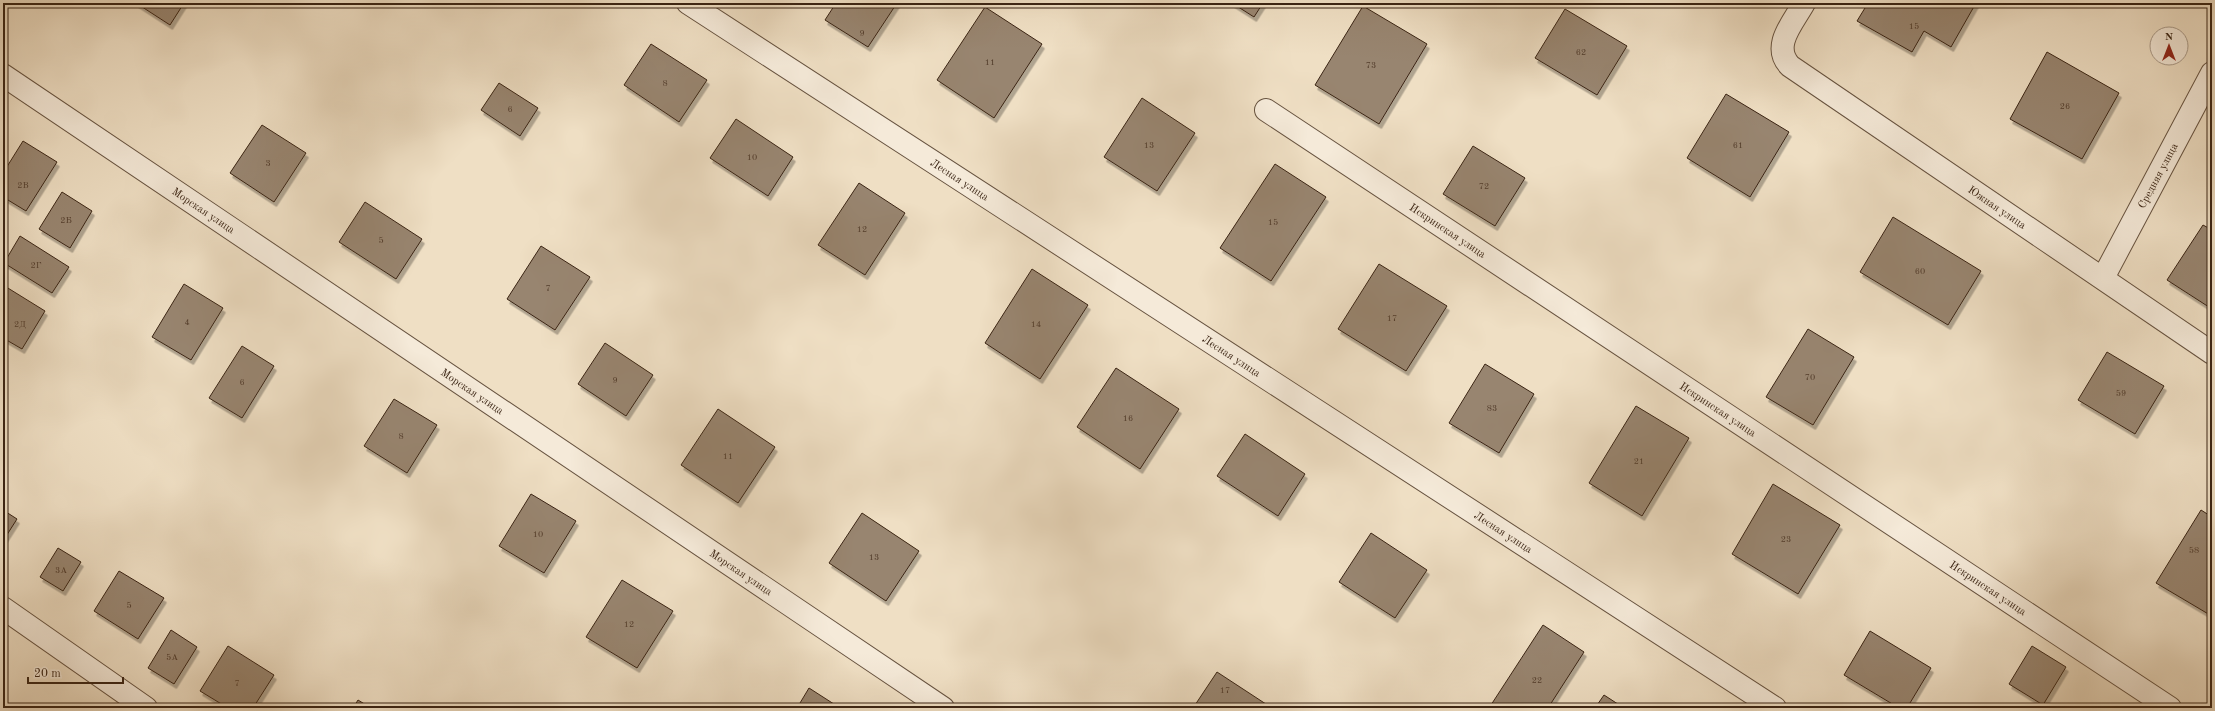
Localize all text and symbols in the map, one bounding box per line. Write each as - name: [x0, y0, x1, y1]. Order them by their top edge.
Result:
- house number: 15: [1909, 22, 1919, 31]
- north arrow: [2149, 26, 2189, 66]
- house number: 9: [859, 29, 865, 38]
- text: N: [2165, 32, 2174, 43]
- house number: 62: [1576, 48, 1586, 57]
- house number: 11: [985, 58, 995, 67]
- house number: 73: [1366, 61, 1376, 70]
- house number: 8: [662, 79, 668, 88]
- house number: 26: [2060, 102, 2070, 111]
- house number: 6: [507, 105, 513, 114]
- house number: 13: [1144, 141, 1154, 150]
- house number: 61: [1733, 141, 1743, 150]
- street label: Средняя улица: [2137, 141, 2181, 211]
- house number: 10: [747, 153, 757, 162]
- street label: Лесная улица: [928, 158, 991, 204]
- house number: 3: [265, 159, 271, 168]
- house number: 2В: [17, 181, 29, 190]
- house number: 72: [1479, 182, 1489, 191]
- street label: Южная улица: [1965, 185, 2028, 232]
- street label: Морская улица: [169, 186, 237, 237]
- street label: Искринская улица: [1407, 202, 1488, 261]
- house number: 2Б: [60, 216, 72, 225]
- house number: 15: [1268, 218, 1278, 227]
- house number: 12: [857, 225, 867, 234]
- house number: 5: [378, 236, 384, 245]
- house number: 2Г: [30, 261, 42, 270]
- house number: 60: [1915, 267, 1925, 276]
- house number: 7: [545, 284, 551, 293]
- house number: 17: [1387, 314, 1397, 323]
- house number: 4: [184, 318, 190, 327]
- house number: 2Д: [14, 320, 26, 329]
- house number: 14: [1031, 320, 1041, 329]
- street label: Лесная улица: [1200, 334, 1262, 380]
- street label: Морская улица: [438, 367, 506, 418]
- house number: 70: [1805, 373, 1815, 382]
- house number: 9: [612, 376, 618, 385]
- house number: 6: [239, 378, 245, 387]
- street label: Искринская улица: [1677, 381, 1758, 440]
- house number: 59: [2116, 389, 2126, 398]
- house number: 83: [1487, 404, 1497, 413]
- house number: 16: [1123, 414, 1133, 423]
- house number: 8: [398, 432, 404, 441]
- house number: 11: [723, 452, 733, 461]
- house number: 21: [1634, 457, 1644, 466]
- street label: Лесная улица: [1472, 510, 1534, 556]
- house number: 10: [533, 530, 543, 539]
- house number: 23: [1781, 535, 1791, 544]
- house number: 58: [2189, 546, 2199, 555]
- street label: Морская улица: [707, 548, 774, 599]
- house number: 13: [869, 553, 879, 562]
- street label: Искринская улица: [1947, 560, 2028, 619]
- house number: 3А: [55, 566, 67, 575]
- house number: 5: [126, 601, 132, 610]
- house number: 12: [624, 620, 634, 629]
- house number: 5А: [166, 653, 178, 662]
- scale bar: [28, 659, 123, 685]
- text: 20 m: [34, 668, 61, 680]
- house number: 22: [1532, 676, 1542, 685]
- house number: 7: [234, 679, 240, 688]
- house number: 17: [1220, 686, 1230, 695]

